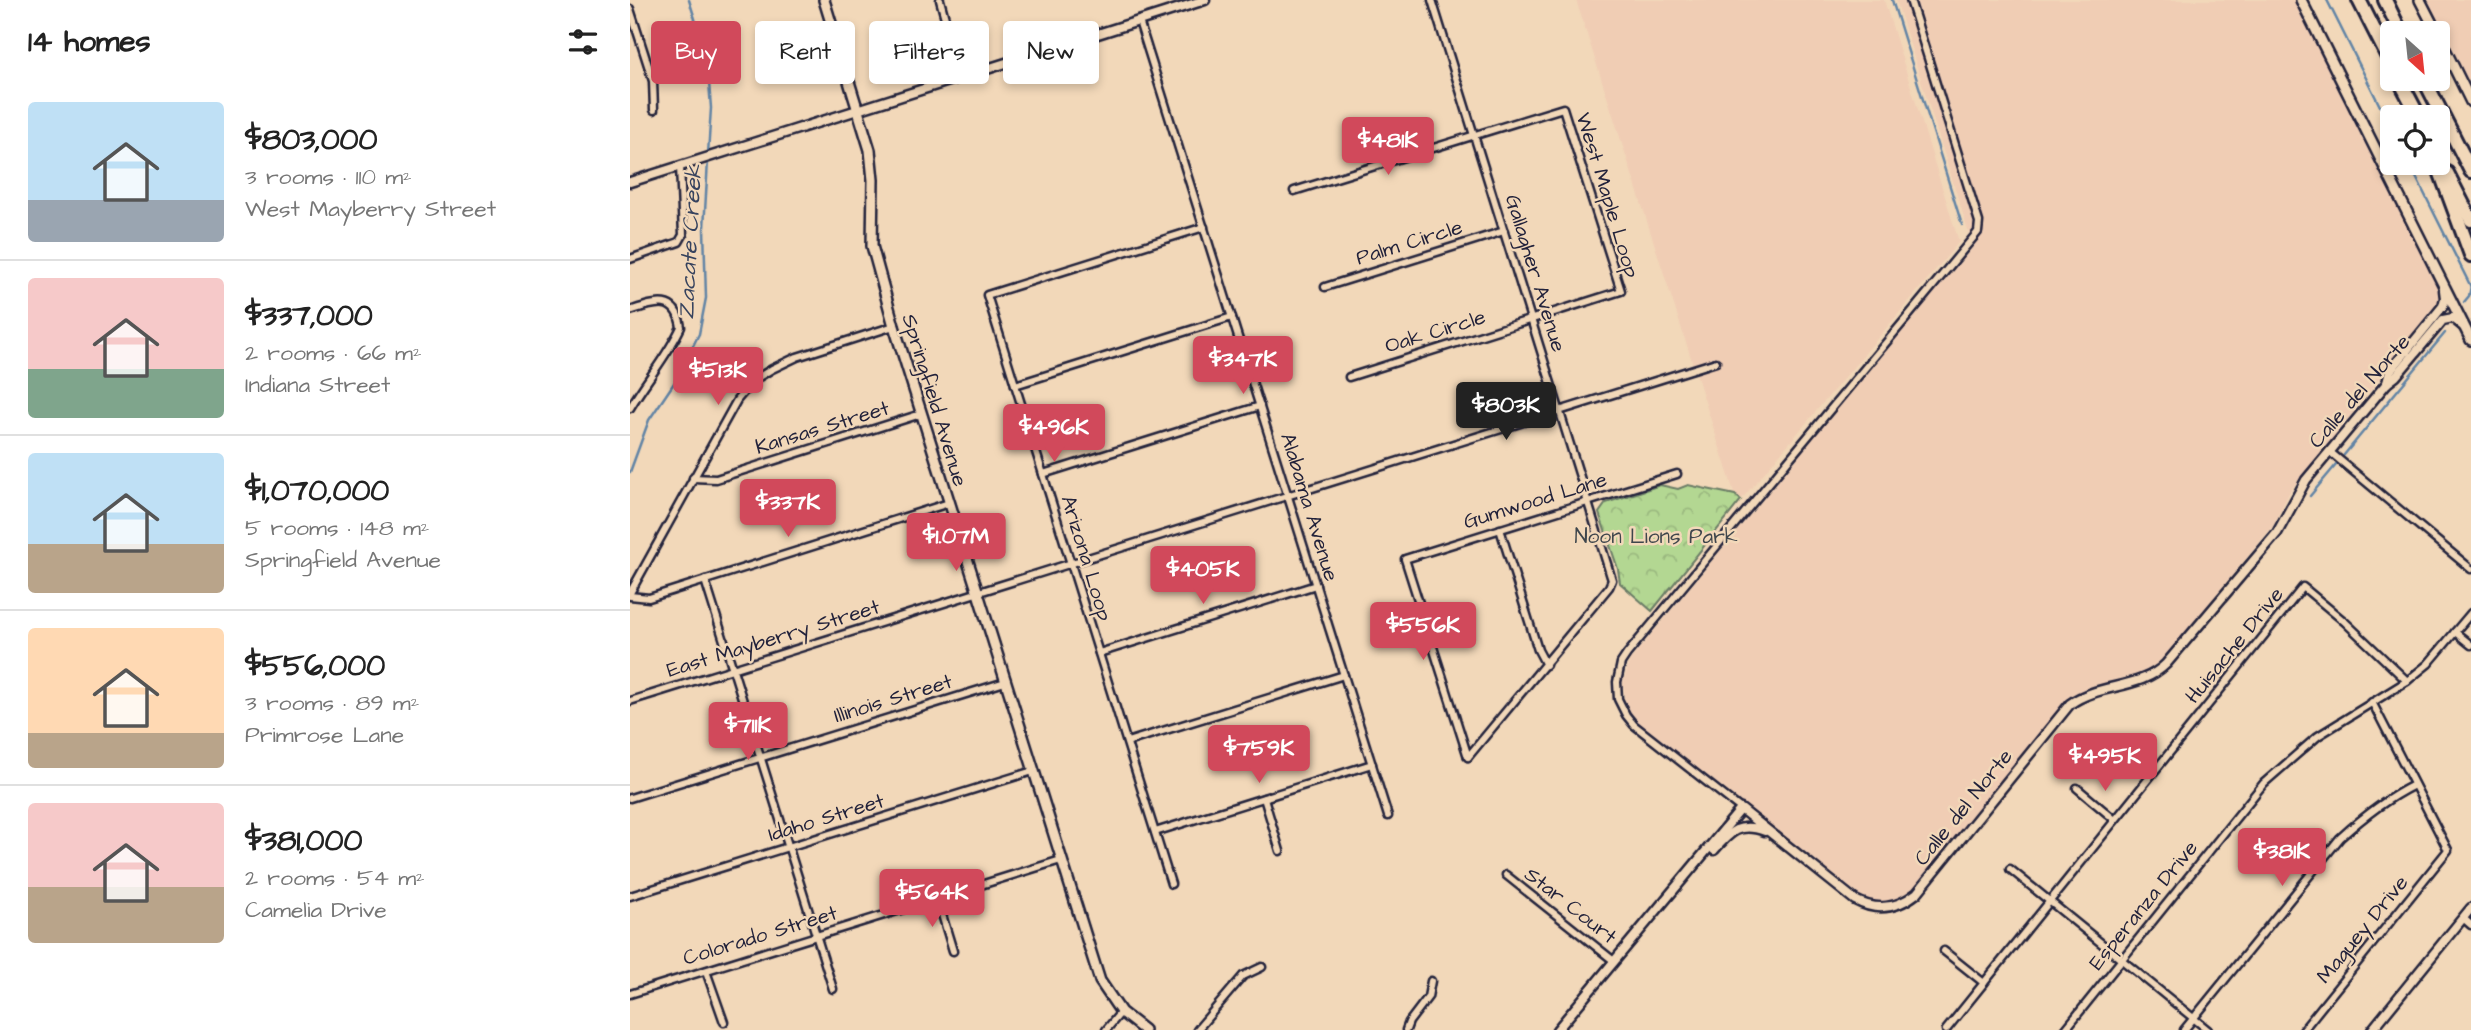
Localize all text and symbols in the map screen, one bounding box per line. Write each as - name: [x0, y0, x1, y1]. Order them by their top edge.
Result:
- text: 14 homes: [28, 21, 151, 63]
- chip: Buy: [651, 21, 741, 84]
- chip: Rent: [755, 21, 855, 84]
- chip: Filters: [869, 21, 989, 84]
- chip: New: [1003, 21, 1099, 84]
- north arrow: [2380, 21, 2450, 91]
- map controls: [2380, 21, 2450, 175]
- icon: filters: [564, 23, 602, 61]
- button: locate: [2380, 105, 2450, 175]
- street label: West Maple Loop: [1568, 109, 1647, 282]
- pin: $481K: [1339, 118, 1437, 177]
- text: $803,000: [245, 119, 377, 161]
- text: $481K: [1358, 124, 1418, 156]
- icon: home: [84, 130, 168, 214]
- text: 3 rooms · 110 m²: [245, 161, 412, 193]
- water label: Zacate Creek: [670, 163, 710, 320]
- street label: Gallagher Avenue: [1496, 191, 1573, 356]
- text: West Mayberry Street: [245, 193, 496, 225]
- street label: Palm Circle: [1352, 213, 1466, 272]
- text: $337,000: [245, 295, 373, 337]
- street label: Oak Circle: [1381, 302, 1489, 360]
- icon: home: [84, 306, 168, 390]
- street label: Springfield Avenue: [893, 310, 975, 491]
- street label: Calle del Norte: [2302, 328, 2417, 454]
- pin: $347K: [1194, 336, 1292, 396]
- text: 2 rooms · 66 m²: [245, 337, 422, 369]
- text: $347K: [1209, 343, 1277, 375]
- pin: $513K: [669, 348, 767, 407]
- text: $513K: [689, 354, 747, 386]
- text: Indiana Street: [245, 369, 390, 401]
- pin: $803K: [1457, 382, 1555, 442]
- text: $803K: [1472, 389, 1540, 421]
- street label: Kansas Street: [752, 393, 893, 462]
- pin: $496K: [1005, 405, 1103, 464]
- text: $496K: [1019, 411, 1089, 443]
- street label: Alabama Avenue: [1273, 429, 1346, 585]
- street label: Gumwood Lane: [1460, 465, 1610, 536]
- text: $1,070,000: [245, 470, 389, 512]
- pin: $337K: [739, 480, 837, 539]
- icon: home: [84, 481, 168, 565]
- text: $337K: [756, 486, 820, 518]
- street label: Arizona Loop: [1053, 492, 1119, 625]
- text: 5 rooms · 148 m²: [245, 512, 429, 544]
- pin: $1.07M: [899, 514, 1013, 573]
- text: $1.07M: [923, 520, 989, 552]
- park label: Noon Lions Park: [1574, 522, 1738, 551]
- text: Springfield Avenue: [245, 544, 441, 576]
- pin: $405K: [1154, 546, 1252, 606]
- text: $405K: [1166, 553, 1240, 585]
- street label: Huisache Drive: [2178, 581, 2290, 710]
- street label: East Mayberry Street: [663, 592, 884, 687]
- pin: $556K: [1374, 602, 1472, 662]
- text: $556K: [1386, 609, 1460, 641]
- text: $556,000: [245, 645, 385, 687]
- icon: home: [84, 656, 168, 740]
- street label: Illinois Street: [830, 667, 956, 730]
- text: 3 rooms · 89 m²: [245, 687, 419, 719]
- pin: $711K: [699, 702, 797, 762]
- text: $711K: [725, 709, 771, 741]
- text: Primrose Lane: [245, 719, 404, 751]
- pin: $759K: [1210, 726, 1308, 785]
- text: $759K: [1224, 732, 1294, 764]
- pin: $495K: [2056, 734, 2154, 793]
- text: $495K: [2069, 740, 2141, 772]
- street label: Calle del Norte: [1907, 743, 2019, 872]
- street label: Idaho Street: [765, 786, 888, 849]
- text: $381,000: [245, 820, 362, 862]
- pin: $381K: [2233, 828, 2331, 888]
- icon: home: [84, 831, 168, 915]
- street label: Esperanza Drive: [2082, 834, 2205, 977]
- text: $381K: [2254, 835, 2310, 867]
- street label: Star Court: [1518, 860, 1623, 951]
- text: 2 rooms · 54 m²: [245, 862, 425, 894]
- street label: Maguey Drive: [2310, 869, 2417, 991]
- pin: $564K: [883, 870, 981, 929]
- text: $564K: [895, 876, 969, 908]
- text: Camelia Drive: [245, 894, 387, 926]
- street label: Colorado Street: [679, 898, 841, 973]

